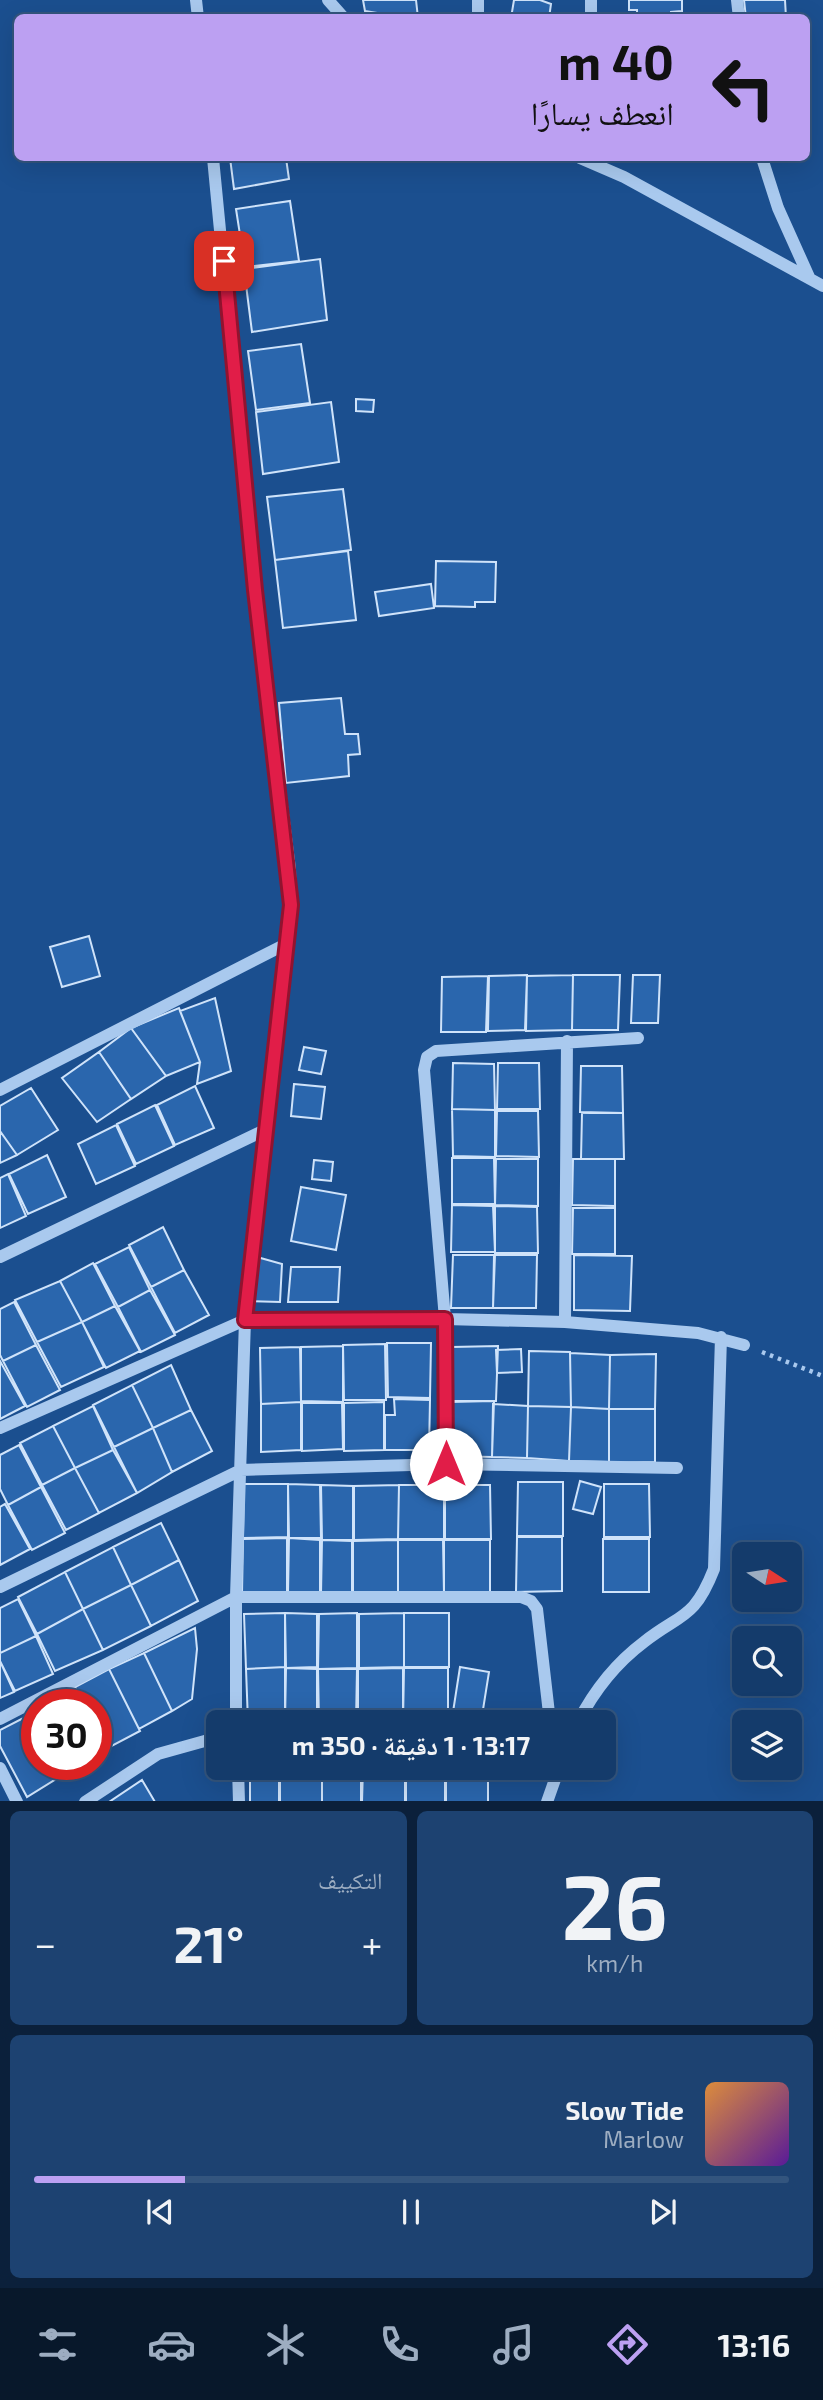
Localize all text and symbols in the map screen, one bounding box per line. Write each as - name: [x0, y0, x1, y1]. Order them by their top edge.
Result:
- text: 40 m: [558, 31, 674, 90]
- icon: left: [698, 42, 789, 133]
- text: انعطف يسارًا: [531, 93, 674, 131]
- pin: [194, 231, 254, 291]
- icon: arrive: [205, 242, 243, 280]
- position arrow: [409, 1427, 483, 1501]
- north arrow: [732, 1542, 802, 1612]
- map controls: [732, 1542, 802, 1780]
- button: search: [732, 1626, 802, 1696]
- speed limit sign: 30: [21, 1689, 112, 1780]
- button: layers: [732, 1710, 802, 1780]
- text: 13:17 · 1 دقيقة · 350 m: [292, 1729, 530, 1760]
- text: 26: [561, 1849, 668, 1958]
- text: التكييف: [318, 1866, 383, 1894]
- text: 21°: [174, 1911, 244, 1973]
- text: −: [34, 1920, 56, 1966]
- text: +: [362, 1920, 382, 1966]
- text: km/h: [586, 1949, 643, 1977]
- text: Slow Tide: [565, 2094, 684, 2125]
- text: Marlow: [603, 2125, 684, 2153]
- icon: previous: [141, 2193, 179, 2231]
- icon: pause: [392, 2193, 430, 2231]
- icon: next: [644, 2193, 682, 2231]
- icon: filters: [33, 2320, 82, 2369]
- icon: car: [147, 2320, 196, 2369]
- icon: climate: [261, 2320, 310, 2369]
- icon: phone: [375, 2320, 424, 2369]
- icon: music: [489, 2320, 538, 2369]
- icon: directions: [603, 2320, 652, 2369]
- text: 13:16: [718, 2325, 790, 2363]

